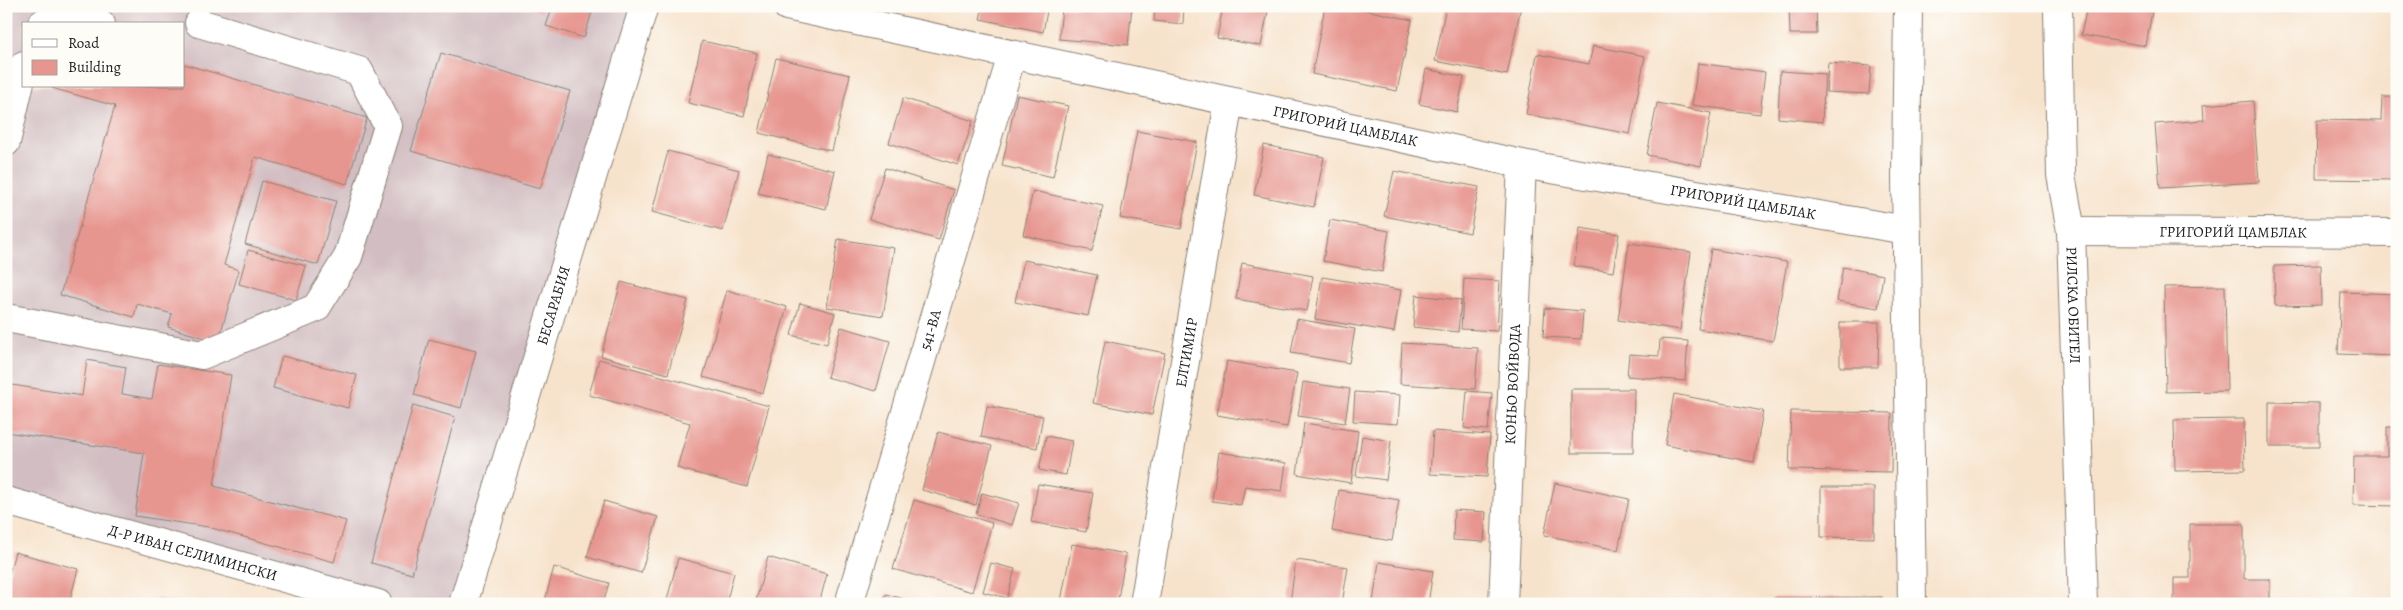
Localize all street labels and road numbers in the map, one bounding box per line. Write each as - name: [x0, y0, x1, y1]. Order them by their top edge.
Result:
- street label: ГРИГОРИЙ ЦАМБЛАК: [1271, 101, 1420, 151]
- street label: ГРИГОРИЙ ЦАМБЛАК: [1669, 180, 1818, 224]
- street label: ГРИГОРИЙ ЦАМБЛАК: [2159, 222, 2307, 242]
- street label: РИЛСКА ОБИТЕЛ: [2062, 246, 2085, 364]
- street label: БЕСАРАБИЯ: [532, 263, 575, 347]
- street label: 541-ВА: [915, 307, 946, 353]
- street label: ЕЛТИМИР: [1171, 316, 1202, 389]
- street label: КОНЬО ВОЙВОДА: [1500, 323, 1525, 445]
- street label: Д-Р ИВАН СЕЛИМИНСКИ: [106, 520, 280, 586]

